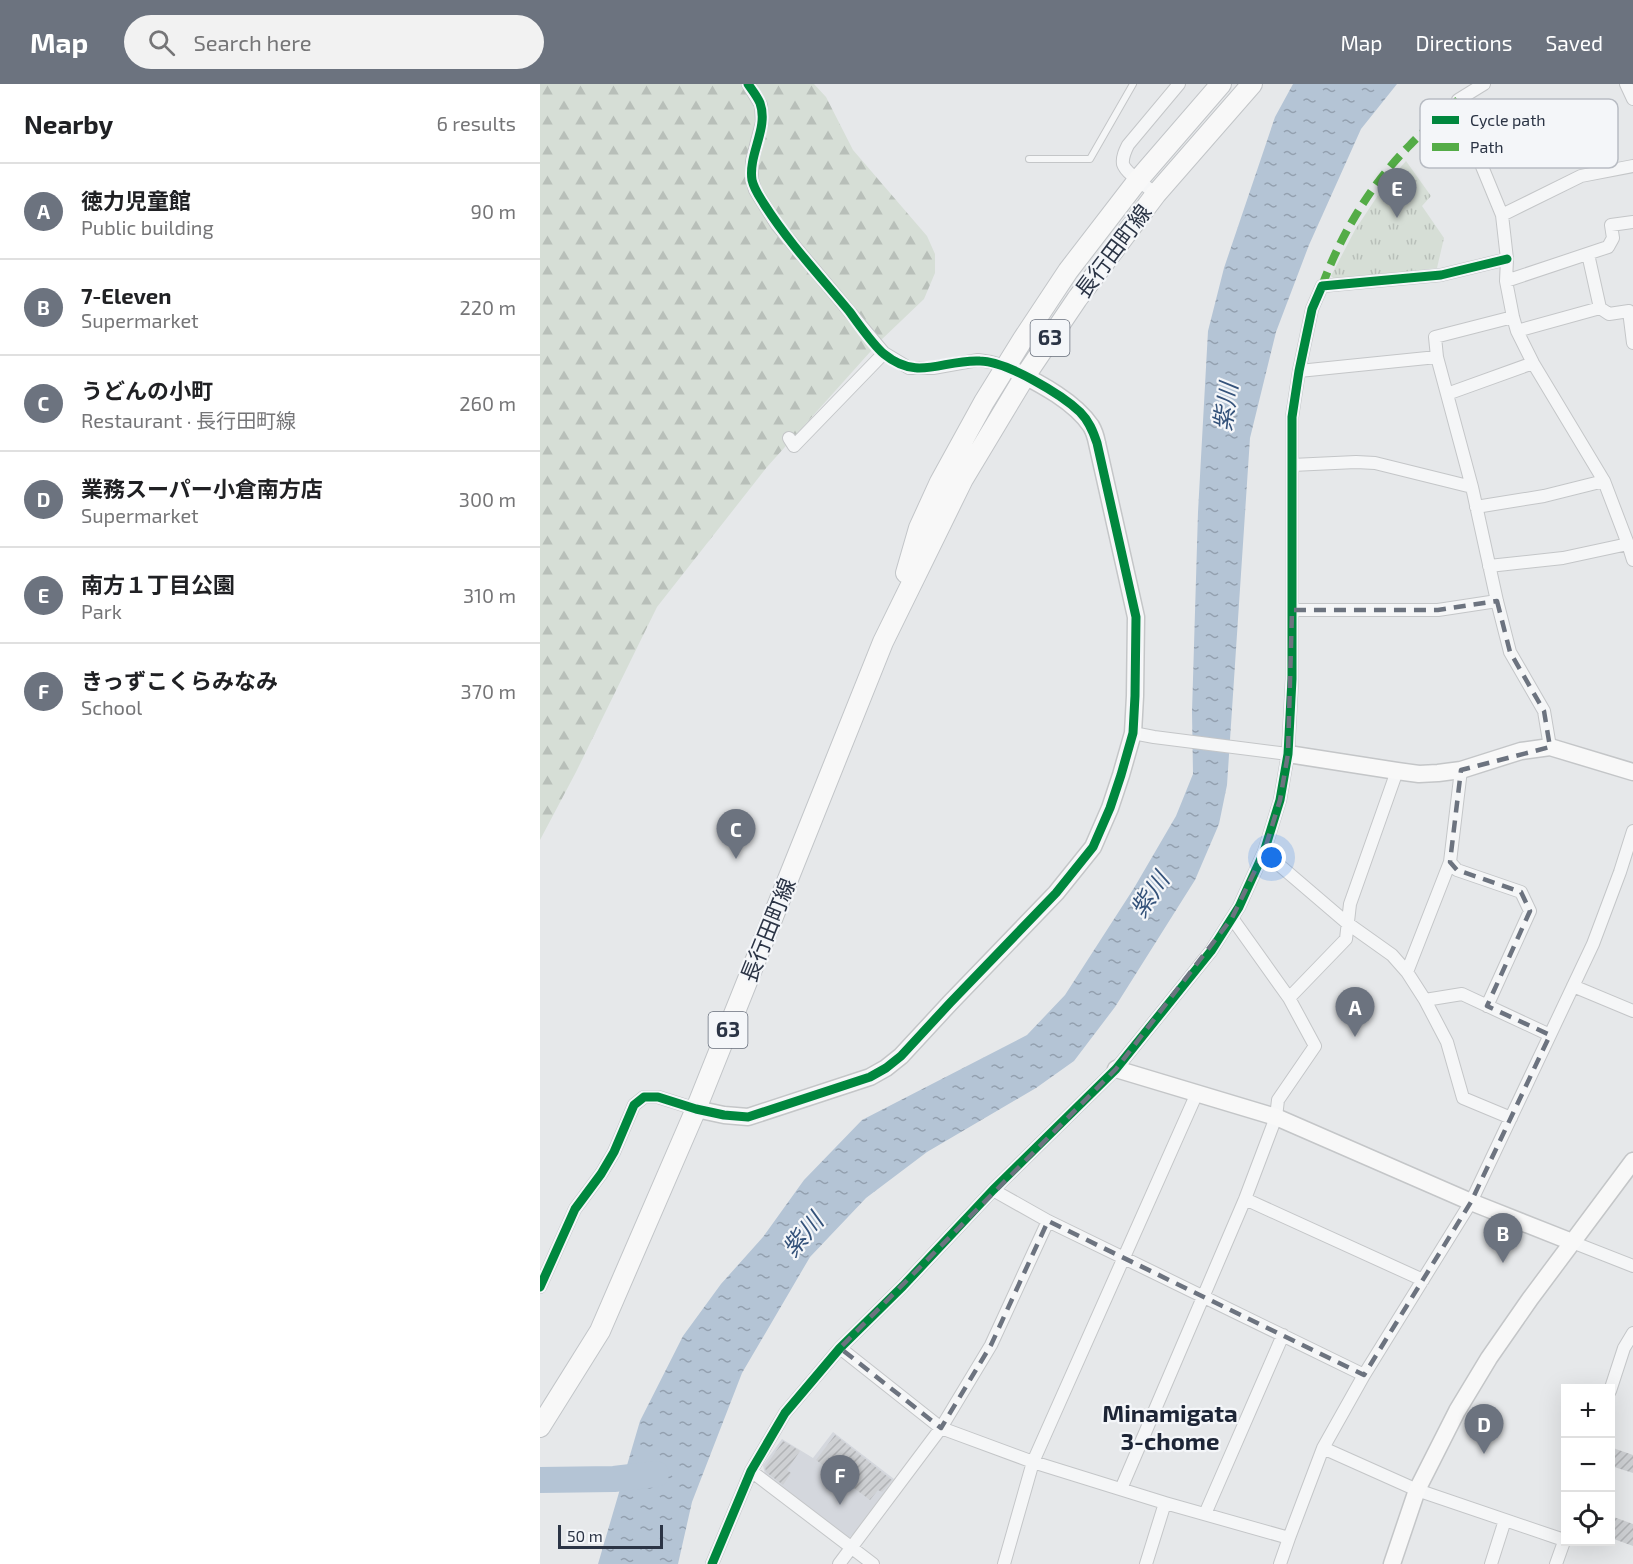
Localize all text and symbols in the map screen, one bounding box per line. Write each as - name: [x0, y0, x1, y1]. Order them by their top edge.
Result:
- search box: [124, 15, 544, 69]
- text: Map: [30, 25, 88, 59]
- icon: search: [145, 26, 178, 59]
- text: Search here: [193, 29, 312, 55]
- text: Map: [1340, 30, 1383, 55]
- text: Directions: [1416, 30, 1512, 55]
- text: Saved: [1545, 30, 1603, 55]
- legend: [1420, 99, 1618, 168]
- text: Nearby: [24, 108, 113, 139]
- text: Cycle path: [1470, 110, 1546, 129]
- text: 6 results: [436, 111, 516, 135]
- text: Path: [1470, 137, 1504, 156]
- pin: E: [1378, 168, 1416, 218]
- text: 徳力児童館: [81, 187, 191, 213]
- text: A: [37, 199, 50, 223]
- text: 90 m: [471, 199, 516, 223]
- street label: 長行田町線: [1069, 199, 1156, 302]
- text: Public building: [81, 215, 214, 239]
- text: 7-Eleven: [81, 282, 171, 308]
- text: B: [37, 295, 50, 319]
- text: 220 m: [459, 295, 516, 319]
- text: Supermarket: [81, 308, 199, 332]
- road number: 63: [1030, 320, 1070, 356]
- text: うどんの小町: [81, 377, 213, 403]
- water label: 紫川: [1207, 378, 1243, 433]
- text: C: [38, 391, 49, 415]
- text: 260 m: [459, 391, 516, 415]
- text: Restaurant · 長行田町線: [81, 408, 296, 432]
- text: 業務スーパー小倉南方店: [81, 475, 323, 501]
- text: D: [37, 487, 50, 511]
- text: 300 m: [459, 487, 516, 511]
- text: Supermarket: [81, 503, 199, 527]
- text: 南方１丁目公園: [81, 571, 235, 597]
- text: E: [38, 583, 49, 607]
- text: 310 m: [463, 583, 516, 607]
- text: Park: [81, 599, 122, 623]
- text: きっずこくらみなみ: [81, 667, 278, 693]
- text: F: [38, 679, 49, 703]
- text: 370 m: [461, 679, 516, 703]
- text: School: [81, 695, 142, 719]
- pin: C: [716, 810, 756, 859]
- your location: [1257, 843, 1286, 872]
- water label: 紫川: [1123, 864, 1176, 922]
- street label: 長行田町線: [734, 874, 800, 985]
- pin: A: [1336, 988, 1374, 1037]
- road number: 63: [708, 1012, 747, 1048]
- water label: 紫川: [775, 1204, 830, 1262]
- pin: B: [1484, 1214, 1522, 1263]
- map controls: [1561, 1384, 1615, 1546]
- button: +: [1561, 1384, 1615, 1438]
- district label: Minamigata 3-chome: [1102, 1398, 1238, 1455]
- pin: D: [1464, 1404, 1504, 1454]
- button: −: [1561, 1438, 1615, 1492]
- pin: F: [820, 1456, 860, 1505]
- button: locate: [1561, 1492, 1615, 1546]
- scale bar: [558, 1522, 663, 1550]
- text: 50 m: [567, 1526, 603, 1545]

